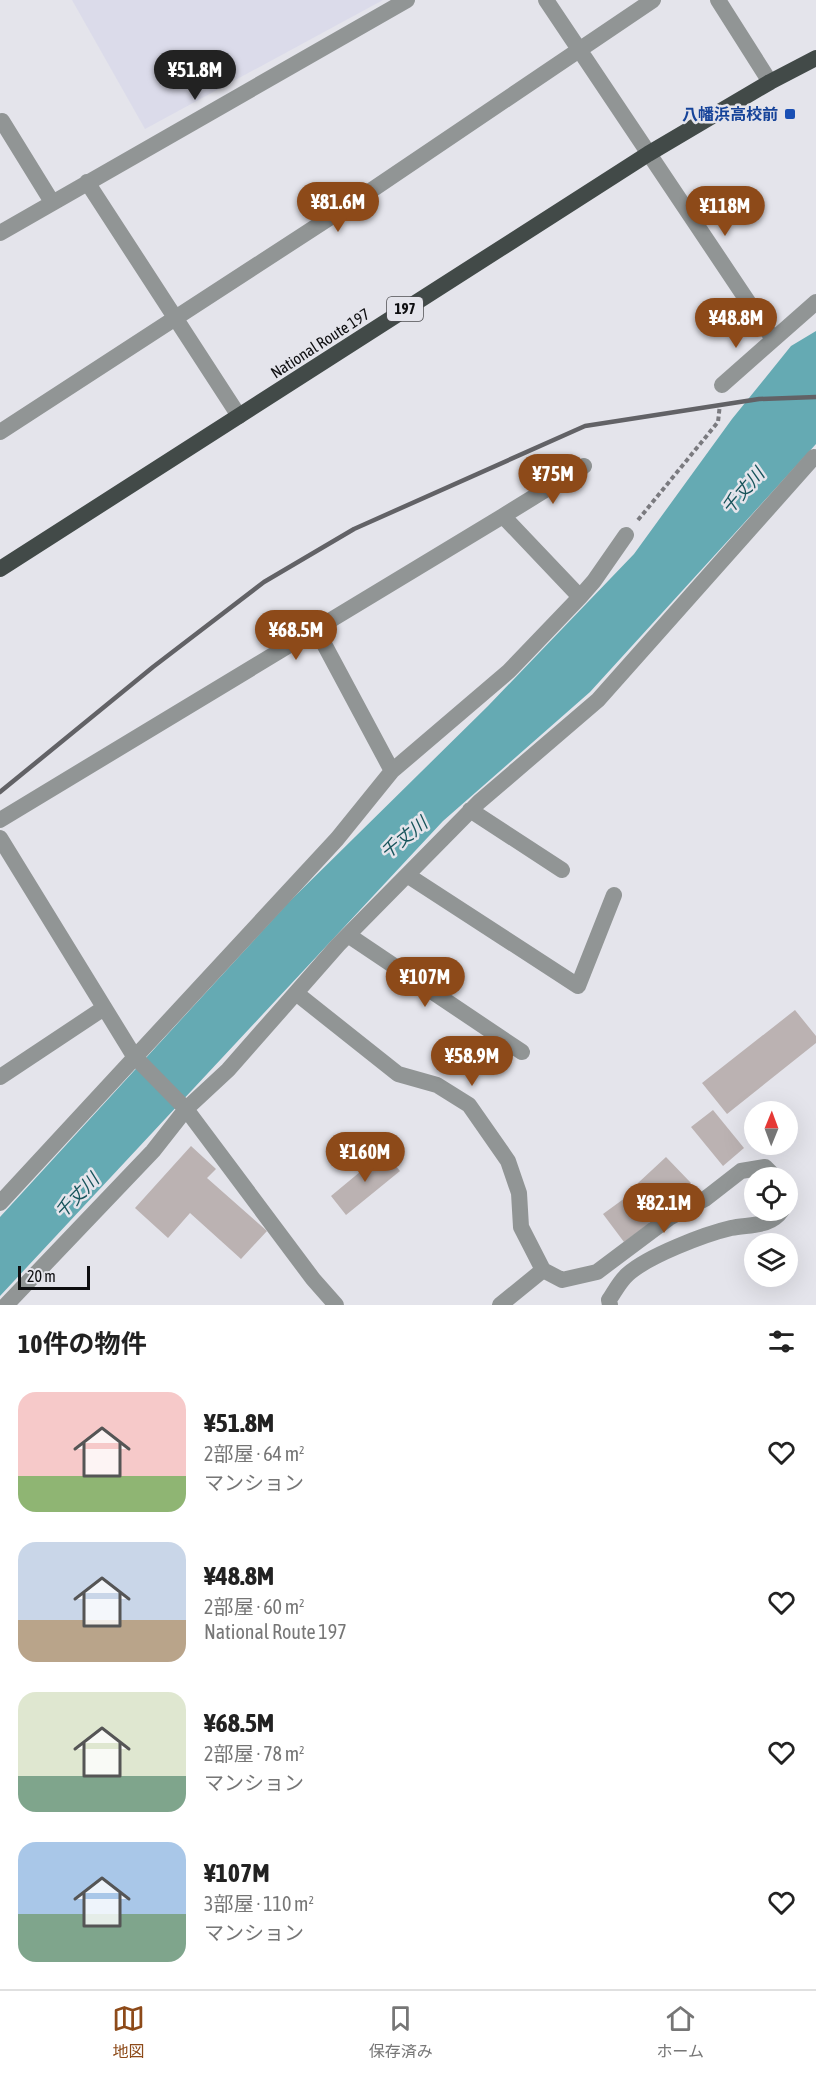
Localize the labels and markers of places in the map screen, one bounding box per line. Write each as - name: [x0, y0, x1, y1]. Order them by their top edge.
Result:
- pin: ¥51.8M: [146, 50, 244, 101]
- place label: 八幡浜高校前: [682, 105, 778, 123]
- marker: 八幡浜高校前: [783, 107, 797, 121]
- pin: ¥81.6M: [289, 182, 387, 233]
- pin: ¥118M: [683, 186, 767, 237]
- pin: ¥48.8M: [687, 298, 785, 349]
- pin: ¥75M: [517, 454, 589, 505]
- pin: ¥68.5M: [247, 610, 345, 661]
- pin: ¥107M: [383, 957, 467, 1008]
- pin: ¥58.9M: [423, 1036, 521, 1087]
- pin: ¥160M: [323, 1132, 407, 1183]
- pin: ¥82.1M: [615, 1183, 713, 1234]

